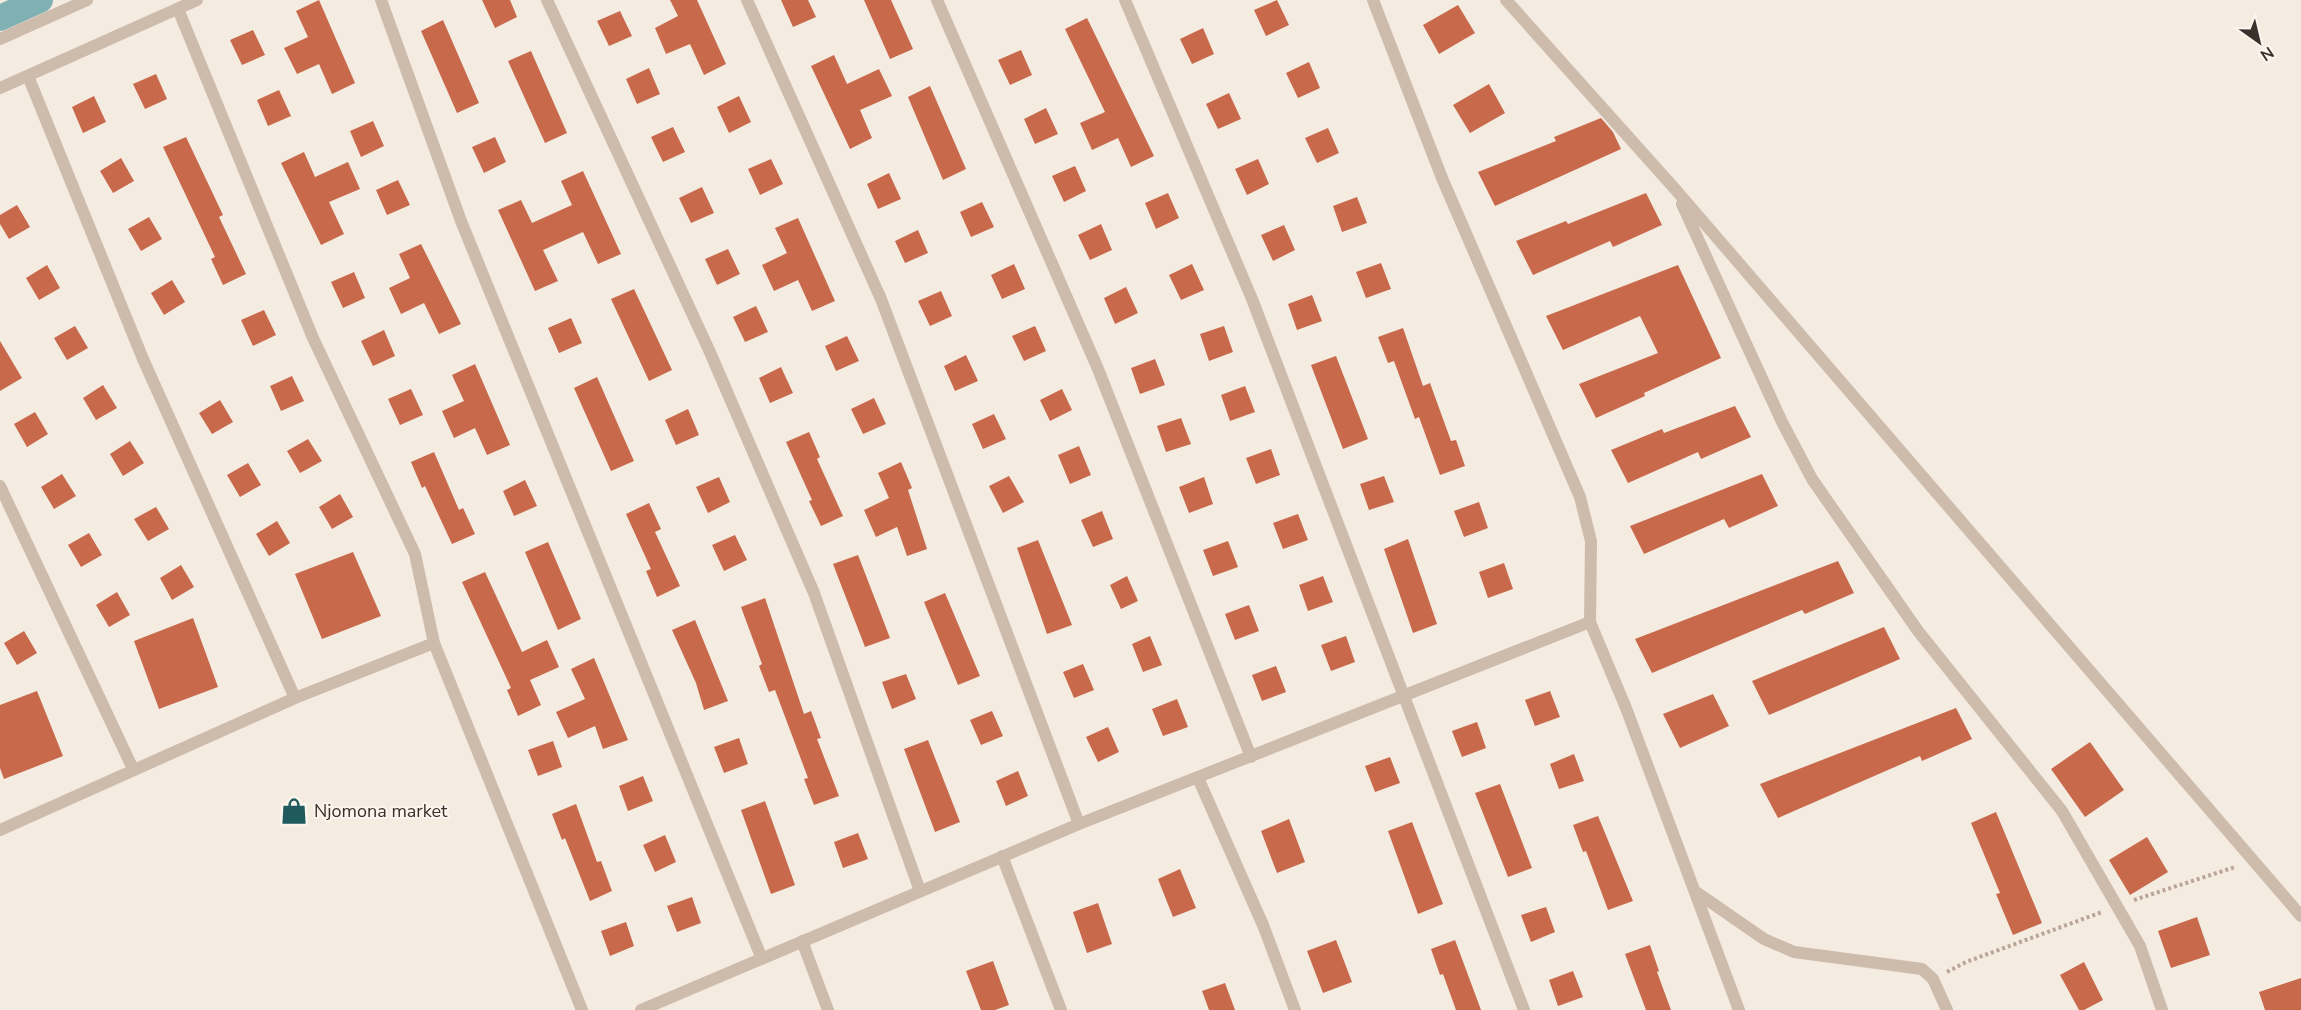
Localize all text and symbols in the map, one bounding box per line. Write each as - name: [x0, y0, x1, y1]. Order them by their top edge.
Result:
- north arrow: [2229, 12, 2289, 72]
- text: N: [2256, 41, 2278, 66]
- shop icon: Njomona market: [279, 796, 309, 826]
- place label: Njomona market: [314, 799, 448, 823]

